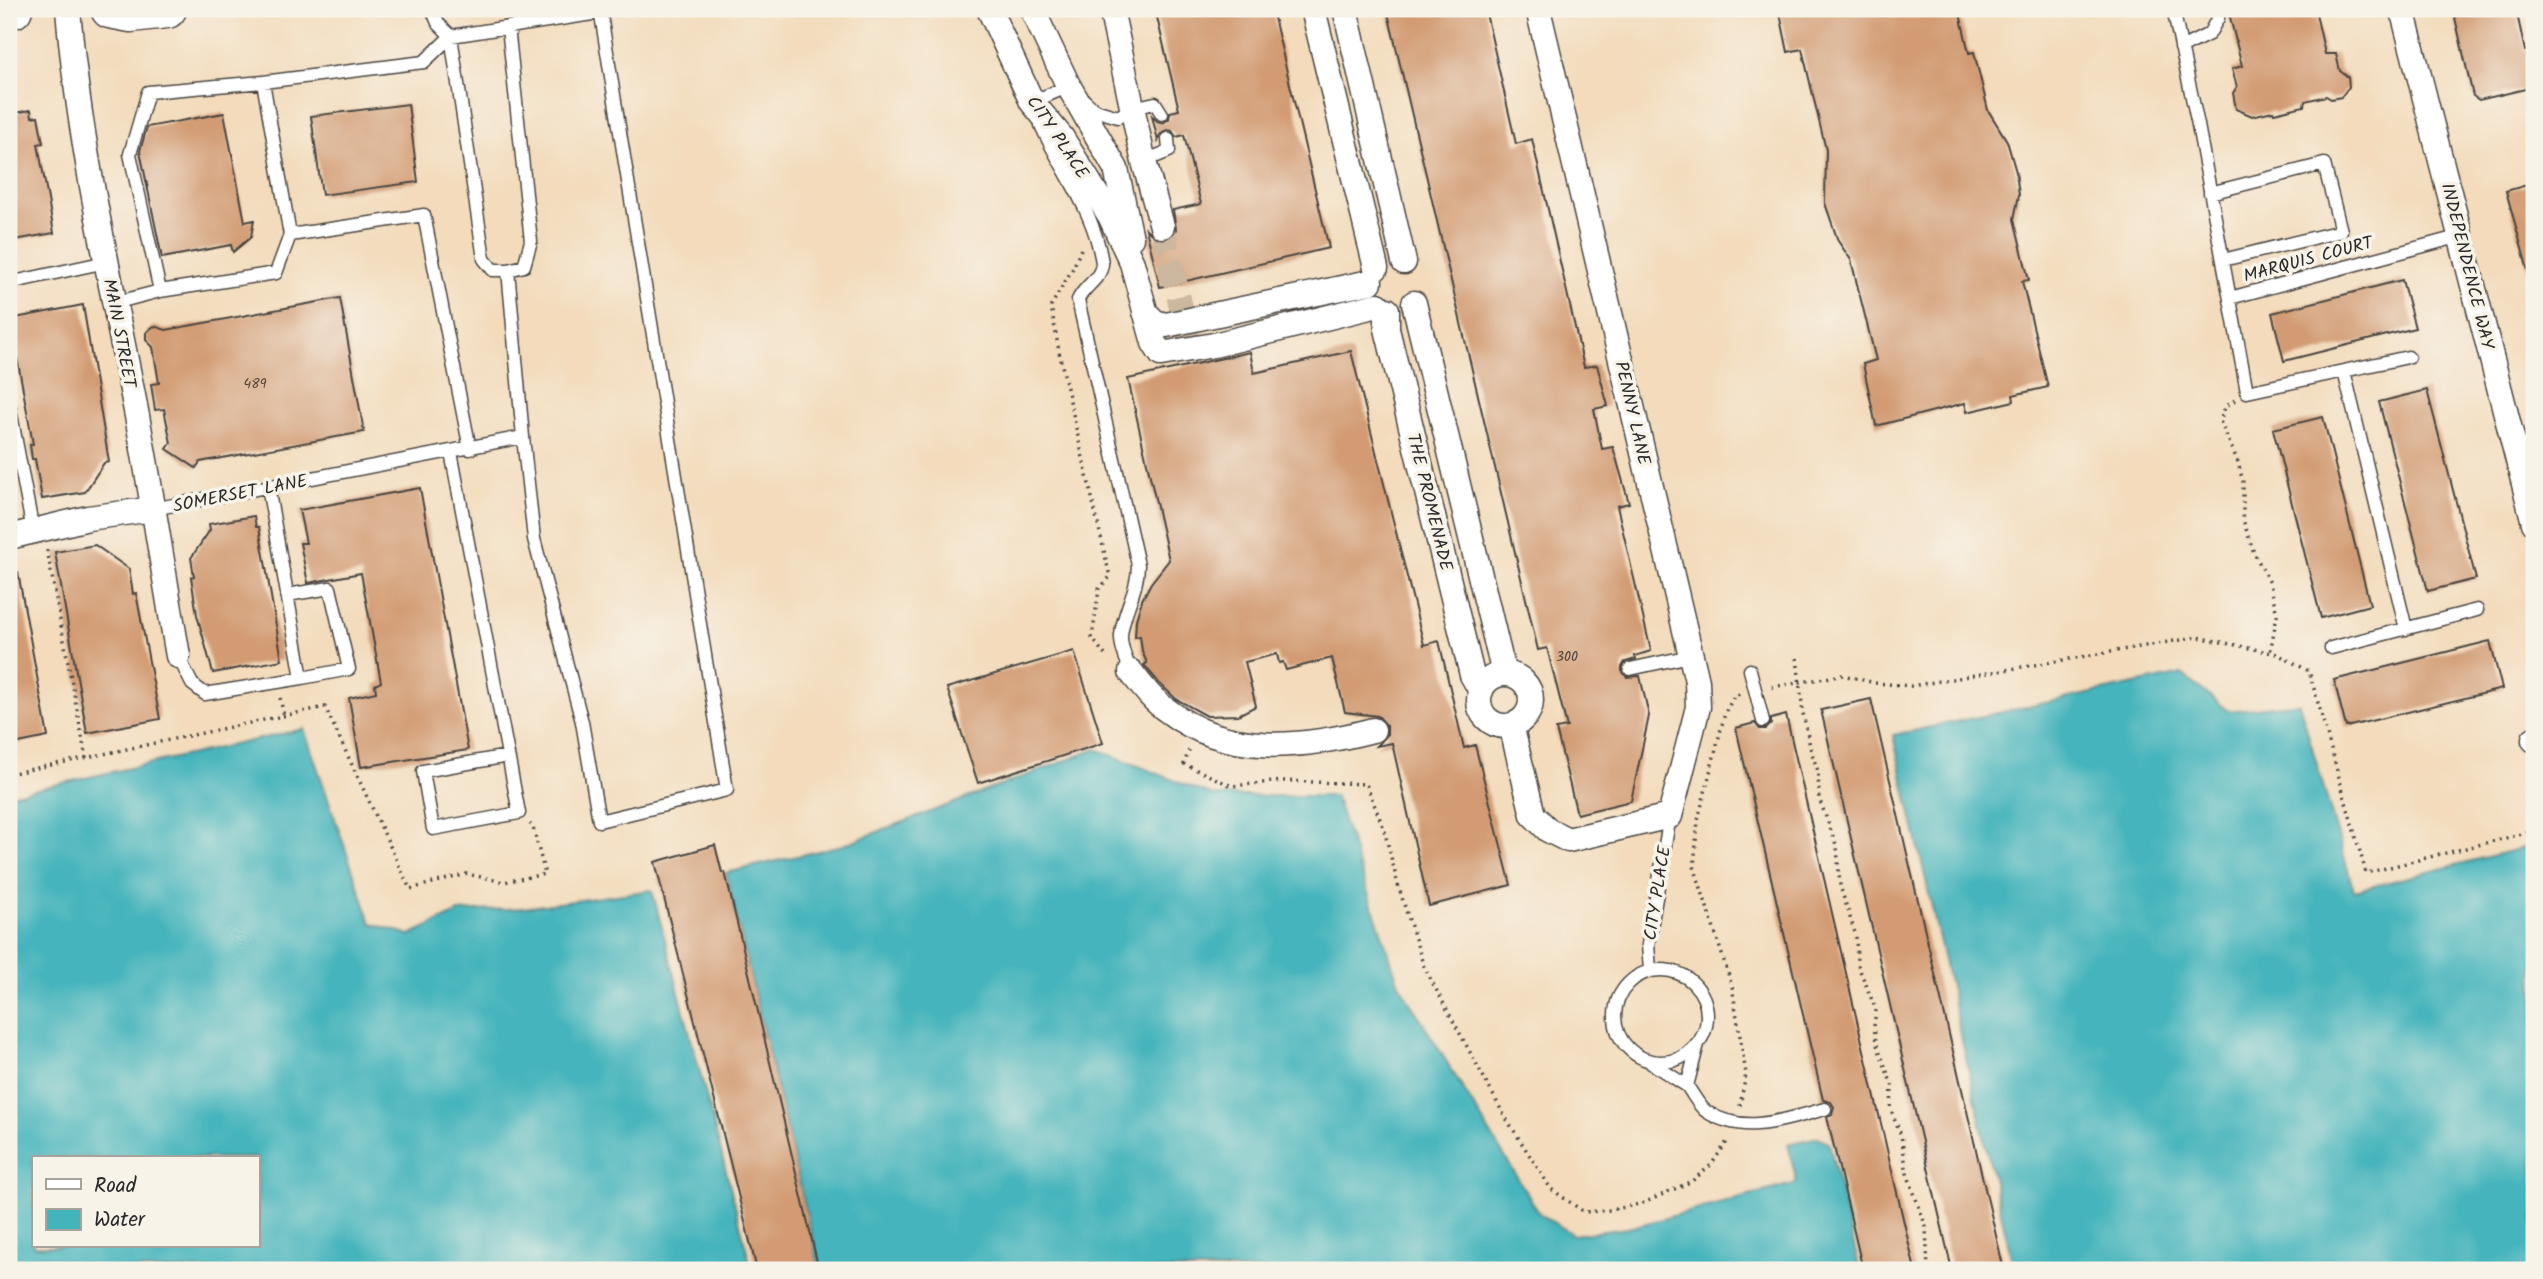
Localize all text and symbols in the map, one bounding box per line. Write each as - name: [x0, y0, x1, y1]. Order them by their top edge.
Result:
- street label: CITY PLACE: [1018, 90, 1096, 186]
- street label: INDEPENDENCE WAY: [2432, 180, 2501, 353]
- street label: MARQUIS COURT: [2240, 229, 2378, 292]
- street label: MAIN STREET: [94, 276, 144, 392]
- street label: PENNY LANE: [1606, 359, 1658, 469]
- house number: 489: [244, 373, 267, 395]
- street label: THE PROMENADE: [1397, 431, 1460, 575]
- street label: SOMERSET LANE: [171, 467, 310, 522]
- house number: 300: [1556, 646, 1578, 668]
- street label: CITY PLACE: [1637, 843, 1680, 943]
- legend: [32, 1156, 259, 1248]
- text: Road: [94, 1170, 137, 1203]
- text: Water: [94, 1204, 146, 1237]

